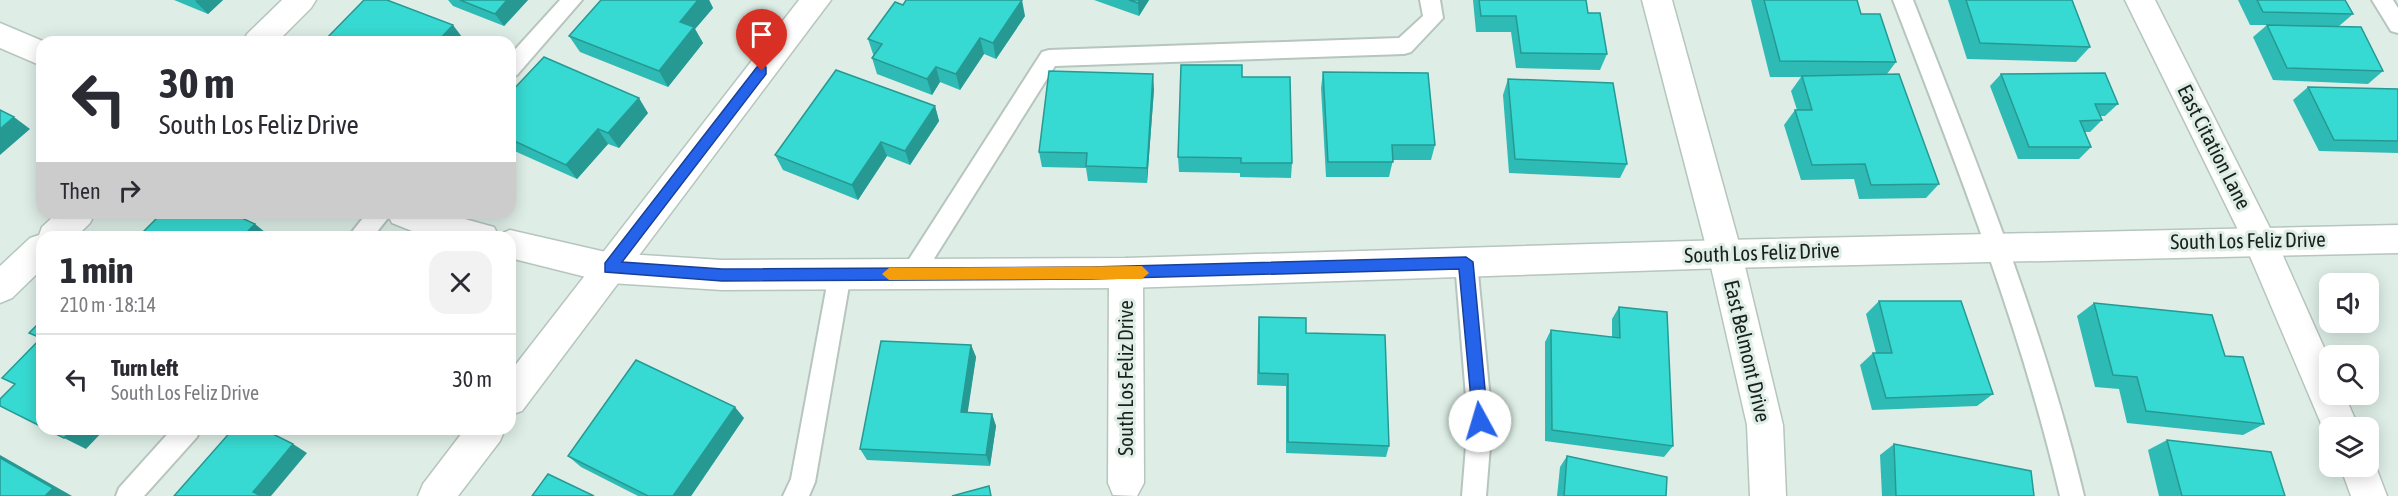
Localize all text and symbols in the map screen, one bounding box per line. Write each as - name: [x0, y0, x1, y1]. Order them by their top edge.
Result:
- pin: [736, 9, 787, 71]
- icon: arrive: [745, 18, 778, 51]
- text: 30 m: [159, 59, 234, 107]
- icon: left: [60, 60, 138, 138]
- street label: East Citation Lane: [2173, 80, 2257, 213]
- text: South Los Feliz Drive: [159, 109, 359, 140]
- icon: right: [113, 174, 146, 207]
- text: Then: [60, 178, 101, 204]
- street label: South Los Feliz Drive: [2170, 227, 2326, 253]
- street label: South Los Feliz Drive: [1684, 237, 1840, 267]
- text: 1 min: [60, 249, 134, 291]
- button: close: [429, 251, 492, 314]
- map controls: [2319, 273, 2379, 477]
- button: sound: [2319, 273, 2379, 333]
- street label: East Belmont Drive: [1720, 277, 1776, 424]
- text: 210 m · 18:14: [60, 293, 156, 316]
- street label: South Los Feliz Drive: [1113, 300, 1137, 456]
- button: search: [2319, 345, 2379, 405]
- text: Turn left: [111, 355, 178, 381]
- icon: left: [60, 363, 93, 396]
- text: 30 m: [452, 366, 492, 392]
- text: South Los Feliz Drive: [111, 381, 259, 404]
- position arrow: [1448, 389, 1512, 453]
- button: layers: [2319, 417, 2379, 477]

